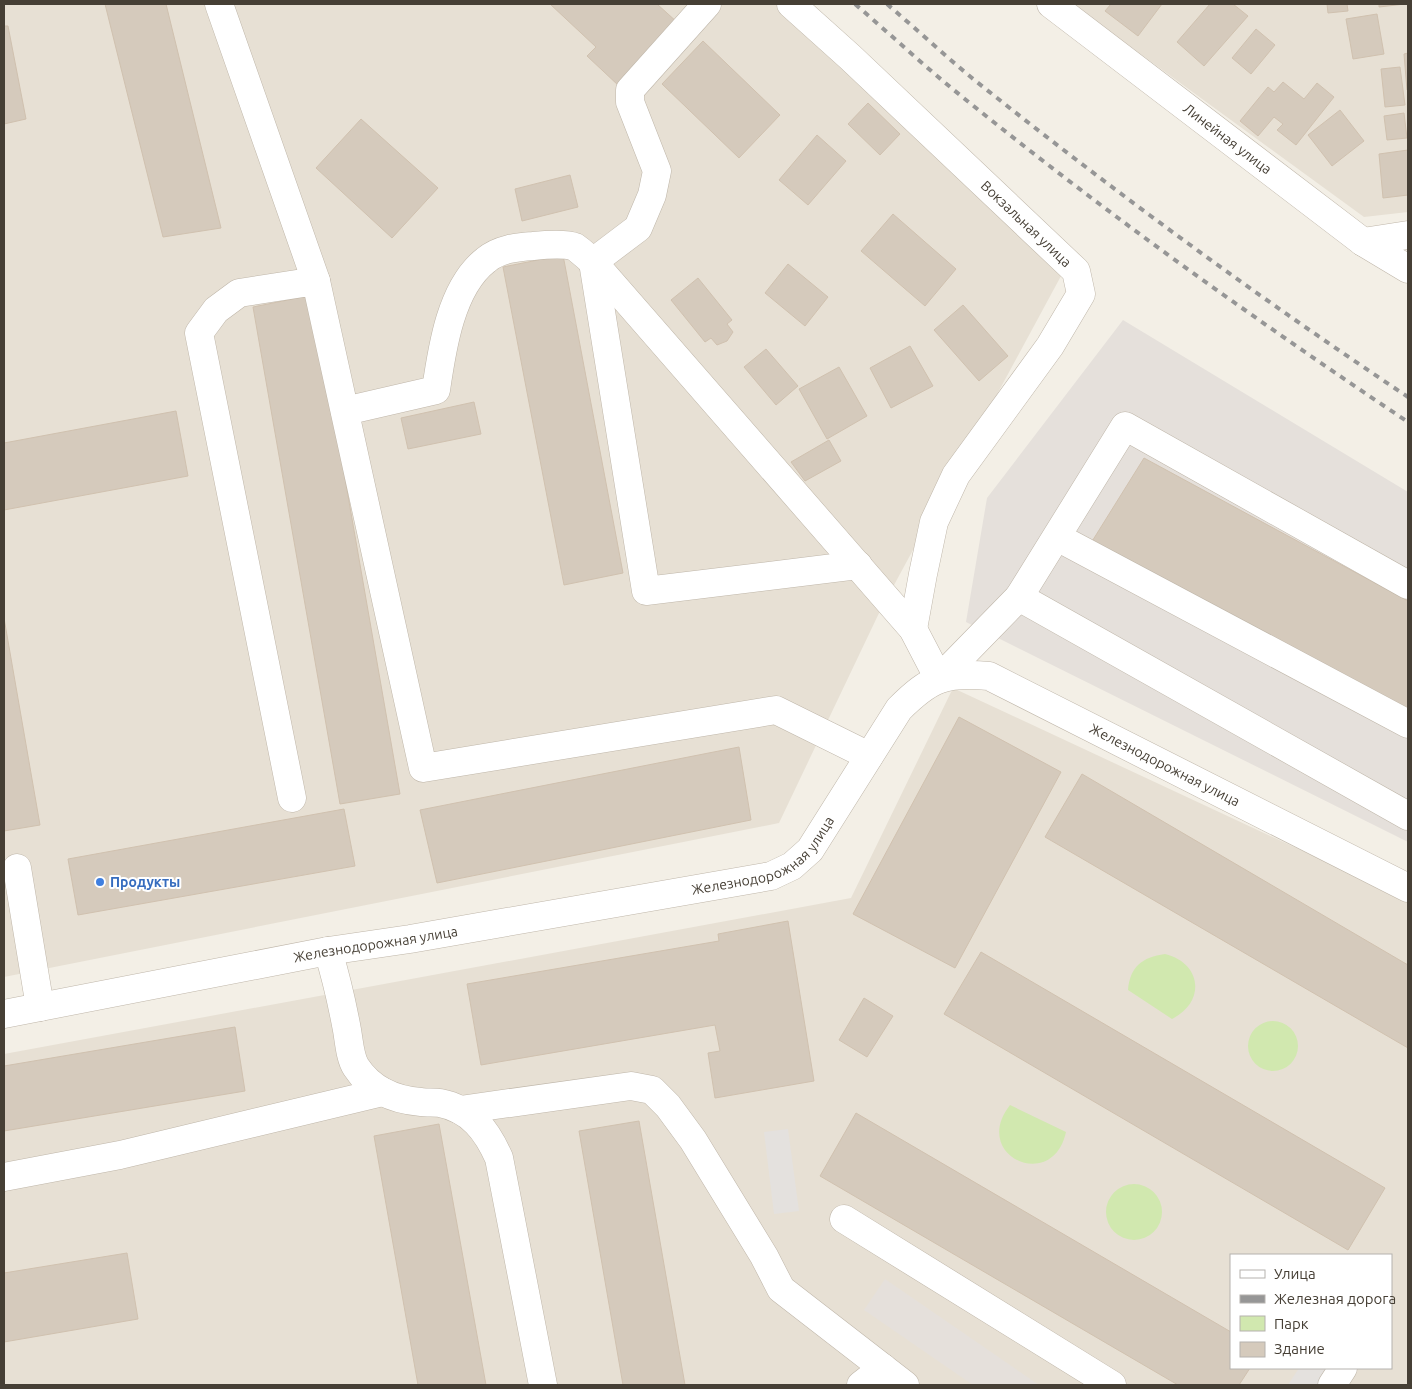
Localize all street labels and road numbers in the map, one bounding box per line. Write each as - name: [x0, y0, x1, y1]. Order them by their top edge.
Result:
- street label: Линейная улица: [1180, 100, 1275, 177]
- street label: Вокзальная улица: [978, 177, 1075, 270]
- street label: Железнодорожная улица: [1087, 720, 1242, 810]
- street label: Железнодорожная улица: [690, 813, 837, 898]
- street label: Железнодорожная улица: [292, 923, 459, 966]

